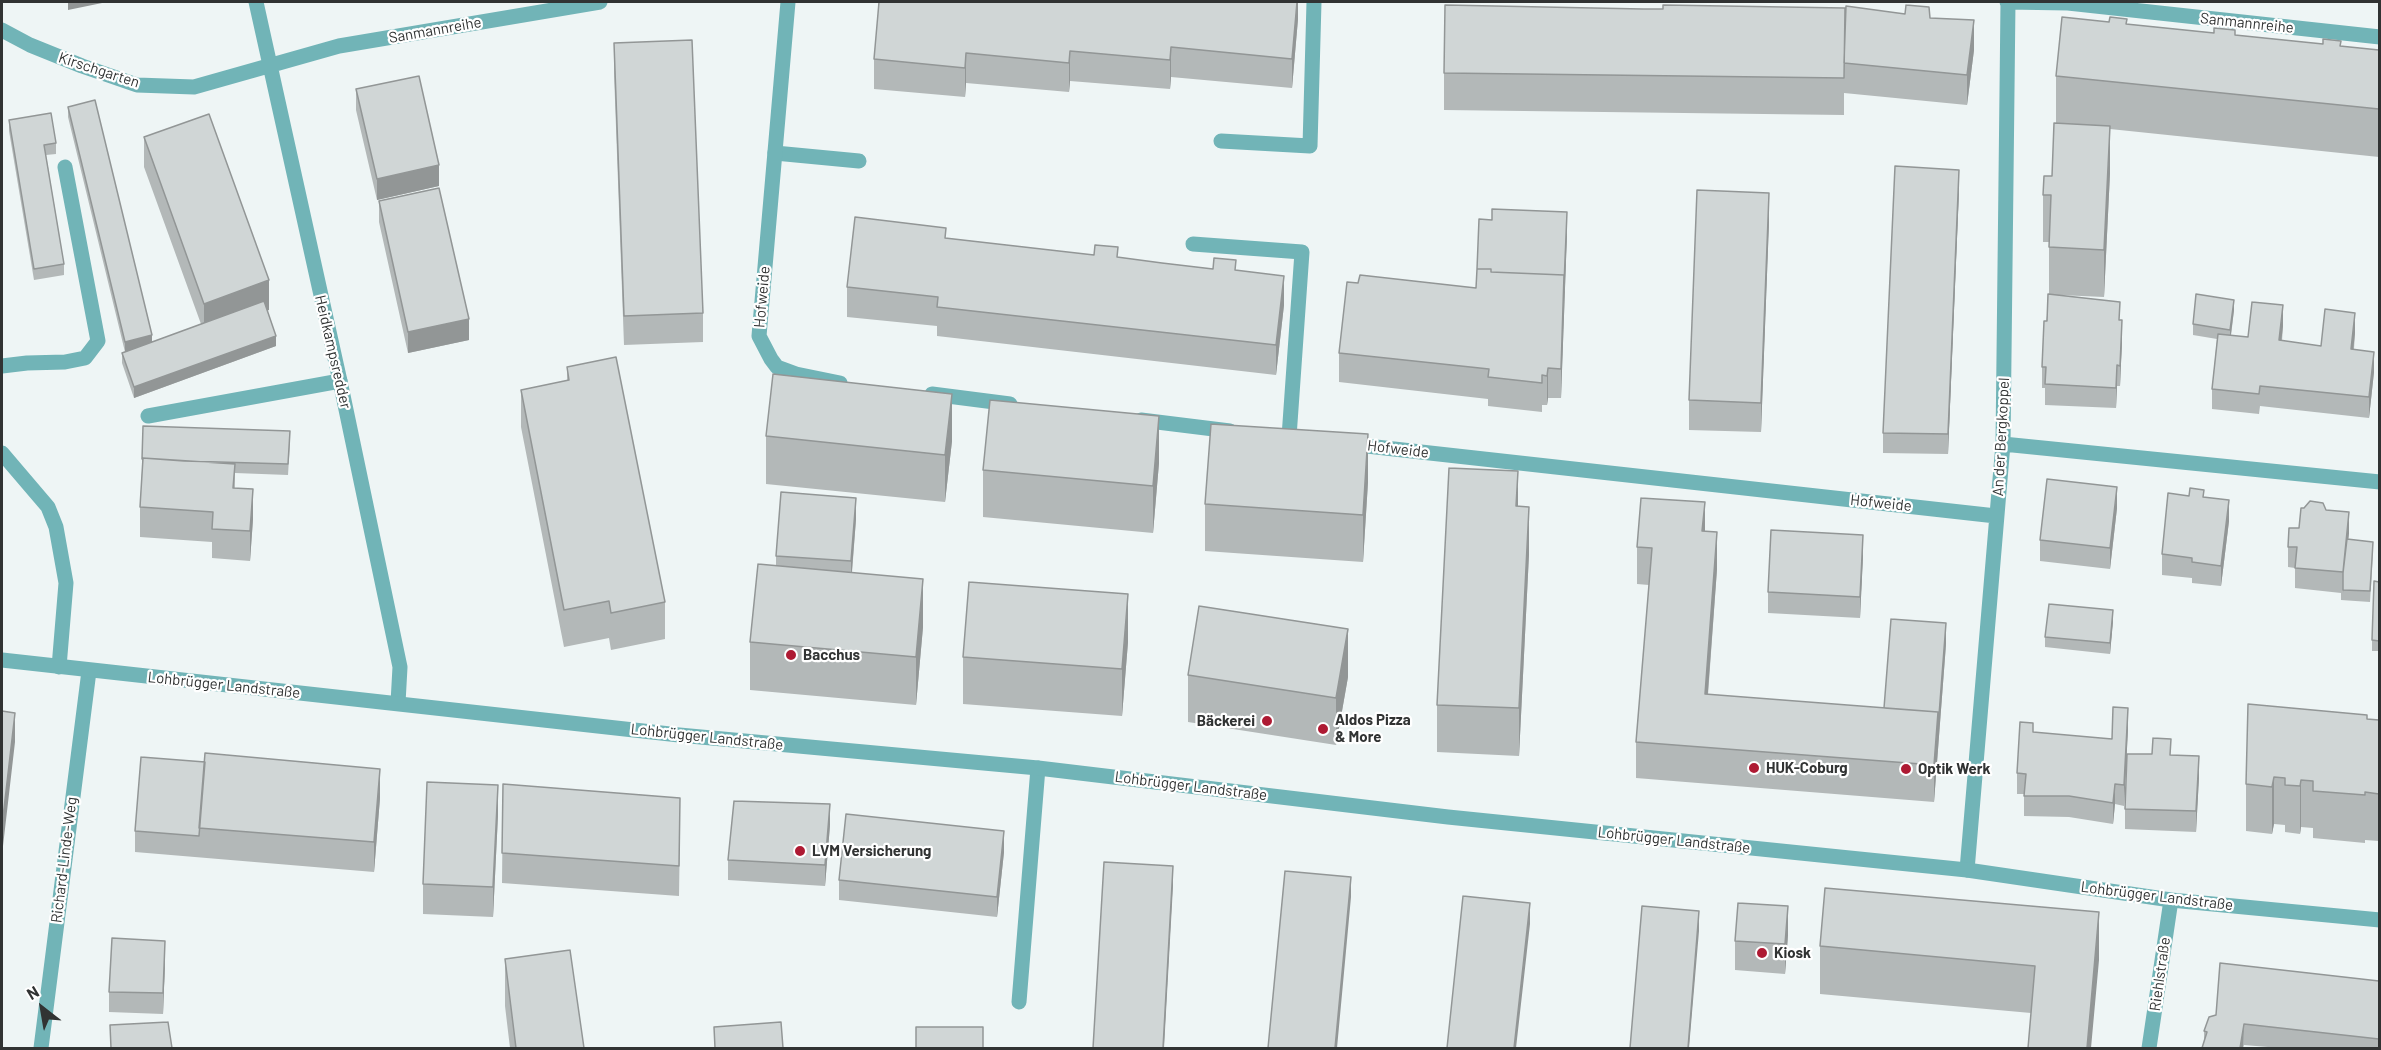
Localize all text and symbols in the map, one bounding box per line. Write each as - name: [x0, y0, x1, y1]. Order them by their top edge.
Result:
- street label: Sanmannreihe: [2199, 9, 2295, 37]
- street label: Sanmannreihe: [387, 13, 483, 47]
- street label: Kirschgarten: [56, 48, 142, 92]
- street label: Hofweide: [750, 265, 774, 329]
- street label: Heidkampsredder: [311, 293, 355, 411]
- street label: An der Bergkoppel: [1989, 377, 2013, 497]
- street label: Hofweide: [1366, 436, 1430, 462]
- street label: Hofweide: [1849, 491, 1913, 515]
- place label: Bacchus: [803, 646, 860, 664]
- marker: Bacchus: [784, 648, 798, 662]
- street label: Lohbrügger Landstraße: [147, 668, 301, 702]
- place label: Aldos Pizza & More: [1335, 711, 1411, 746]
- place label: Bäckerei: [1197, 712, 1255, 730]
- marker: Bäckerei: [1260, 714, 1274, 728]
- street label: Lohbrügger Landstraße: [630, 720, 784, 754]
- marker: Aldos Pizza & More: [1316, 722, 1330, 736]
- place label: HUK-Coburg: [1766, 759, 1848, 777]
- place label: Optik Werk: [1918, 760, 1991, 778]
- marker: HUK-Coburg: [1747, 761, 1761, 775]
- marker: Optik Werk: [1899, 762, 1913, 776]
- street label: Lohbrügger Landstraße: [1114, 768, 1268, 804]
- street label: Richard-Linde-Weg: [47, 796, 81, 924]
- street label: Lohbrügger Landstraße: [1597, 823, 1751, 857]
- place label: LVM Versicherung: [812, 842, 931, 860]
- marker: LVM Versicherung: [793, 844, 807, 858]
- street label: Lohbrügger Landstraße: [2080, 878, 2234, 914]
- street label: Riehlstraße: [2146, 936, 2174, 1012]
- place label: Kiosk: [1774, 944, 1811, 962]
- marker: Kiosk: [1755, 946, 1769, 960]
- north arrow: [12, 978, 72, 1038]
- text: N: [23, 981, 42, 1003]

